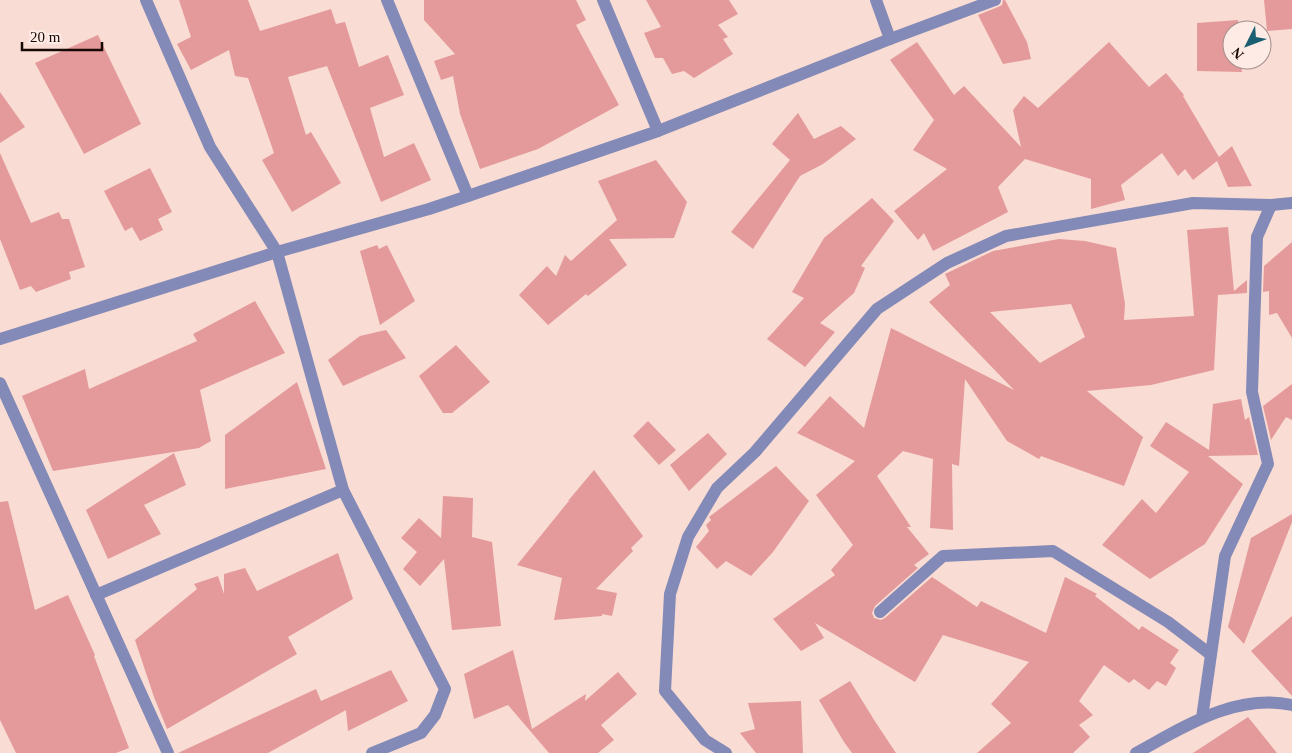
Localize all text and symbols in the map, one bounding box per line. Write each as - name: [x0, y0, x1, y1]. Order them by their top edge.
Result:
- scale bar: [22, 20, 102, 52]
- north arrow: [1222, 20, 1272, 70]
- text: 20 m: [30, 29, 61, 45]
- text: N: [1229, 45, 1247, 62]

